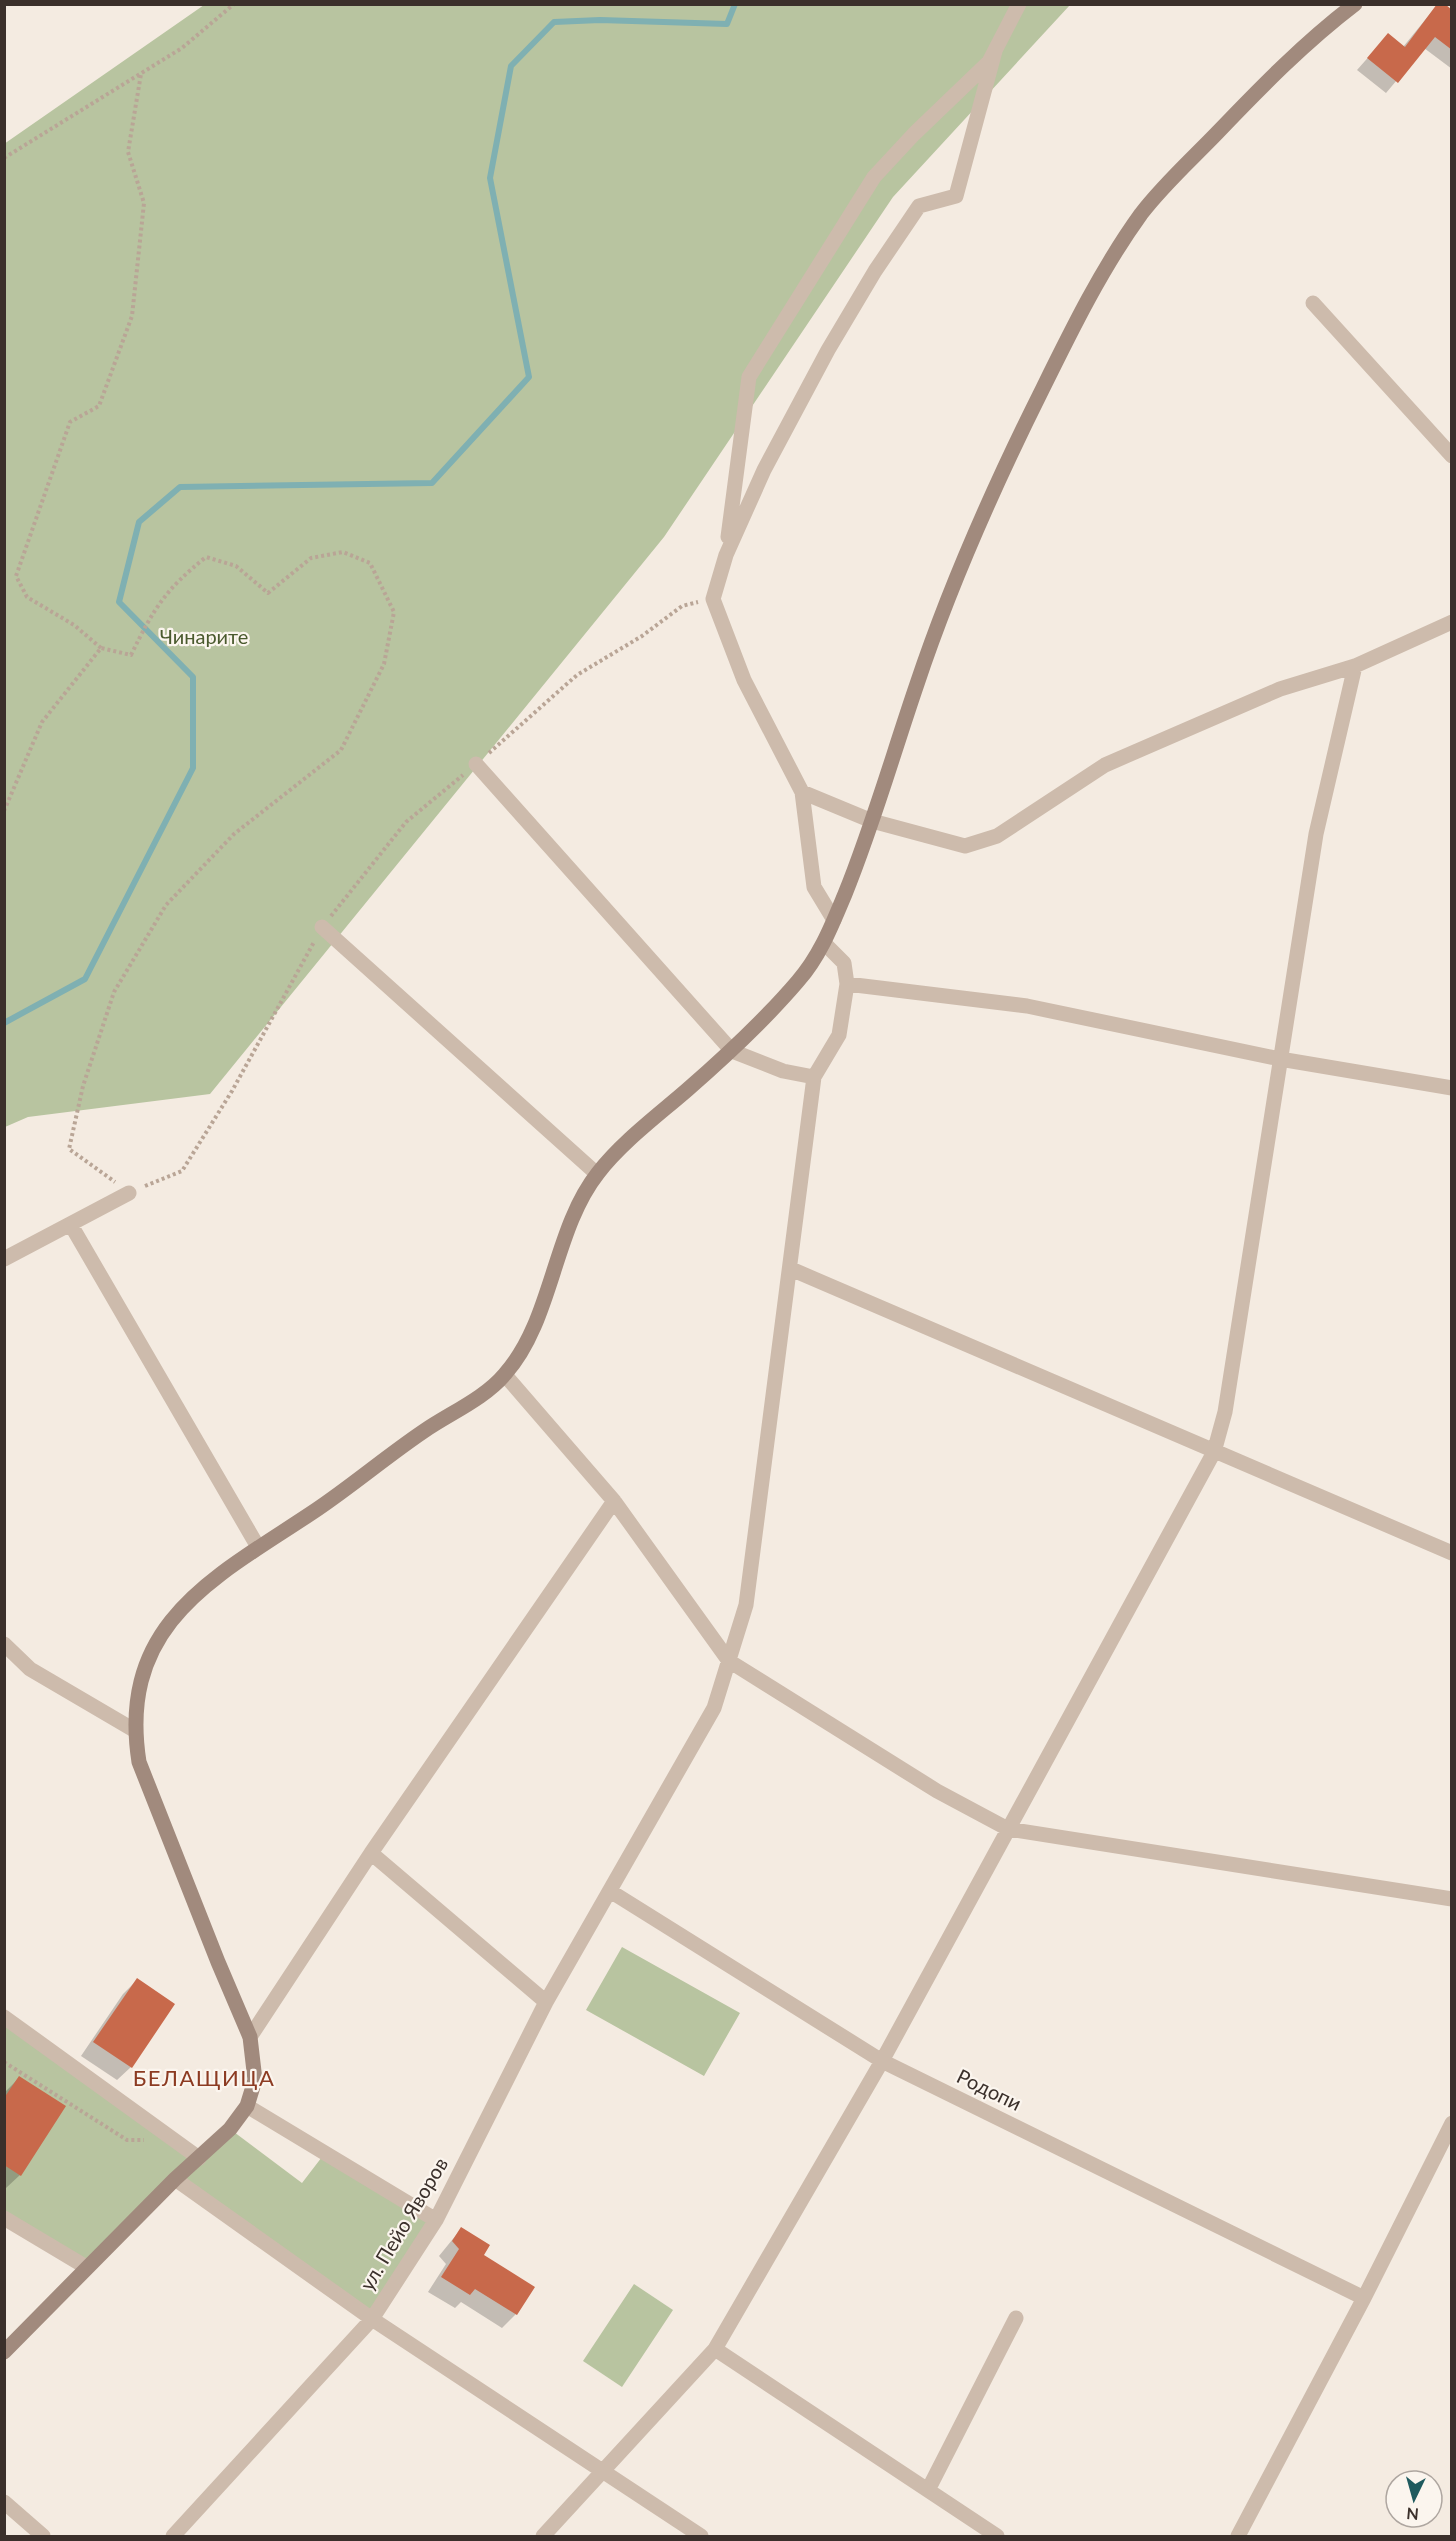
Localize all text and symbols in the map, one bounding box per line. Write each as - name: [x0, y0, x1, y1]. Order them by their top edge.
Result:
- park label: Чинарите: [160, 624, 248, 648]
- street label: Родопи: [953, 2063, 1026, 2115]
- district label: БЕЛАЩИЦА: [133, 2064, 275, 2091]
- street label: ул. Пейо Яворов: [354, 2153, 452, 2294]
- north arrow: [1384, 2469, 1444, 2529]
- text: N: [1406, 2504, 1420, 2524]

